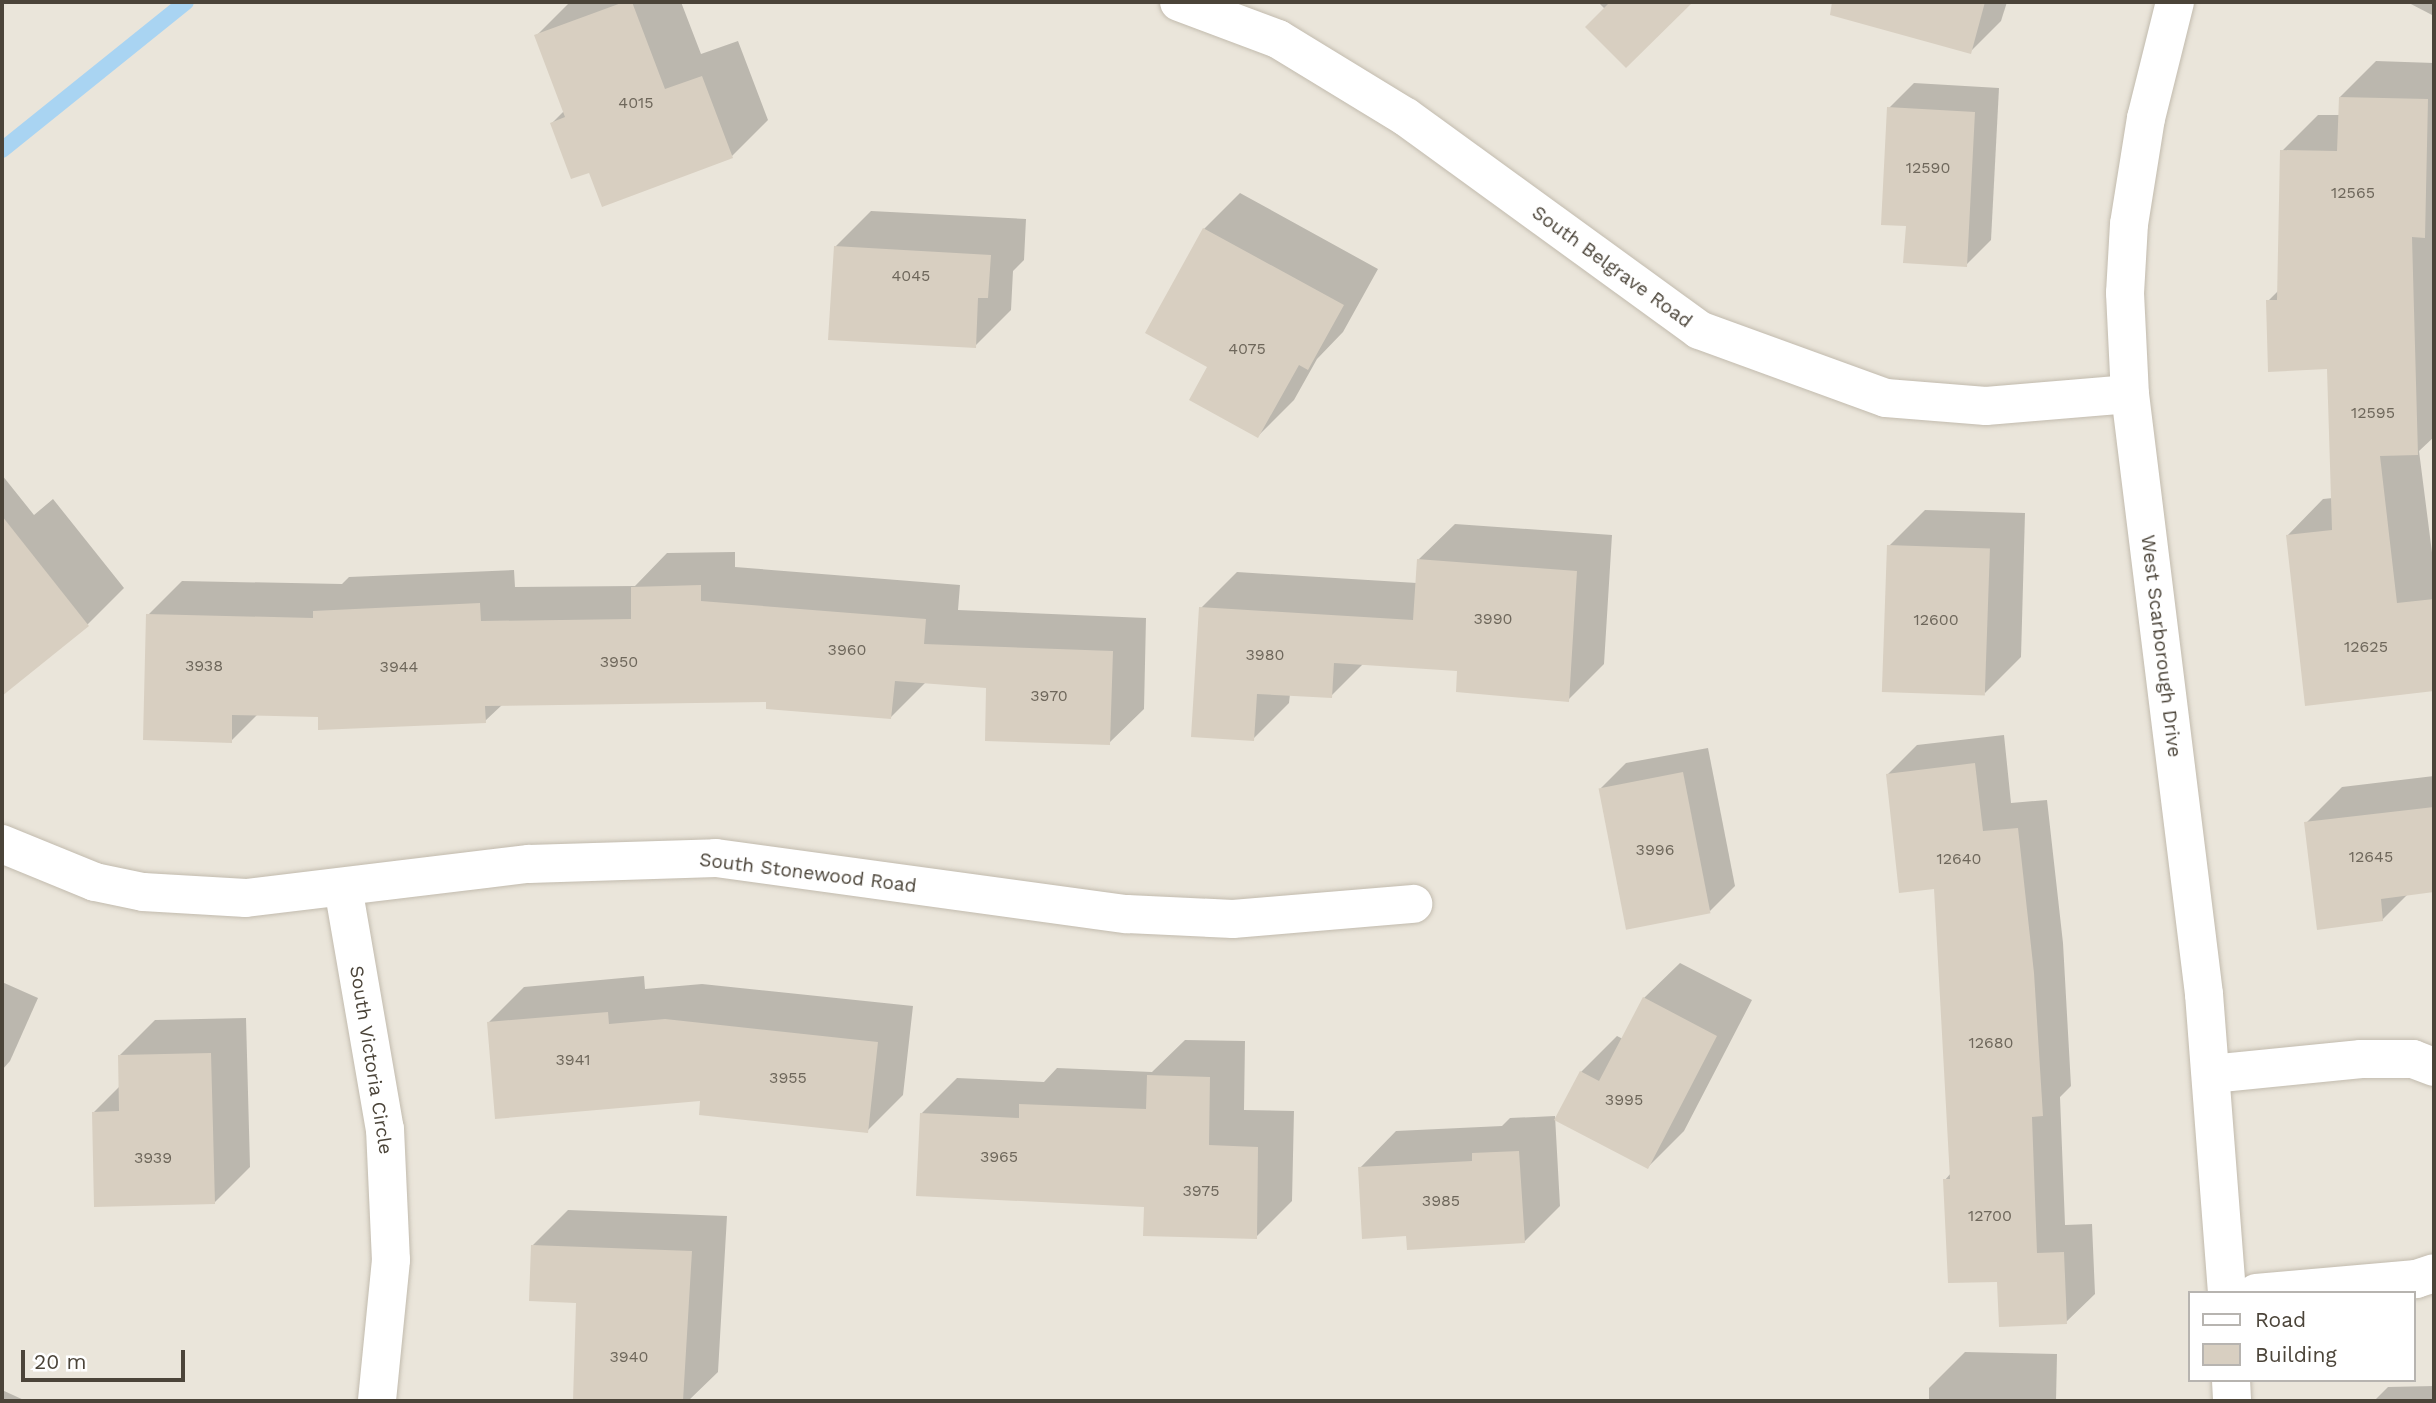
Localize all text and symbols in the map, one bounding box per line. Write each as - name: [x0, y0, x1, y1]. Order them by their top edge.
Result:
- house number: 4015: [618, 93, 654, 113]
- house number: 12590: [1906, 158, 1950, 178]
- house number: 12565: [2331, 183, 2375, 203]
- street label: South Belgrave Road: [1527, 201, 1697, 333]
- house number: 4045: [892, 266, 930, 286]
- house number: 4075: [1228, 339, 1266, 359]
- house number: 12595: [2351, 403, 2395, 423]
- street label: West Scarborough Drive: [2136, 534, 2186, 758]
- house number: 3990: [1473, 609, 1513, 629]
- house number: 12600: [1913, 610, 1959, 630]
- house number: 12625: [2344, 637, 2388, 657]
- house number: 3960: [828, 640, 866, 660]
- house number: 3980: [1245, 645, 1285, 665]
- house number: 3950: [600, 652, 638, 672]
- house number: 3938: [185, 656, 223, 676]
- house number: 3944: [380, 657, 418, 677]
- house number: 3970: [1030, 686, 1068, 706]
- house number: 3996: [1636, 840, 1674, 860]
- house number: 12645: [2349, 847, 2393, 867]
- street label: South Stonewood Road: [698, 848, 918, 898]
- house number: 12640: [1936, 849, 1982, 869]
- street label: South Victoria Circle: [345, 963, 397, 1157]
- house number: 12680: [1968, 1033, 2014, 1053]
- house number: 3941: [556, 1050, 590, 1070]
- house number: 3955: [769, 1068, 807, 1088]
- house number: 3995: [1605, 1090, 1643, 1110]
- house number: 3965: [980, 1147, 1018, 1167]
- house number: 3939: [134, 1148, 172, 1168]
- house number: 3975: [1182, 1181, 1220, 1201]
- house number: 3985: [1422, 1191, 1460, 1211]
- house number: 12700: [1968, 1206, 2012, 1226]
- legend: [2188, 1291, 2415, 1382]
- text: Road: [2255, 1307, 2306, 1332]
- scale bar: [24, 1336, 189, 1380]
- text: Building: [2255, 1342, 2337, 1367]
- house number: 3940: [610, 1347, 648, 1367]
- text: 20 m: [34, 1349, 86, 1374]

